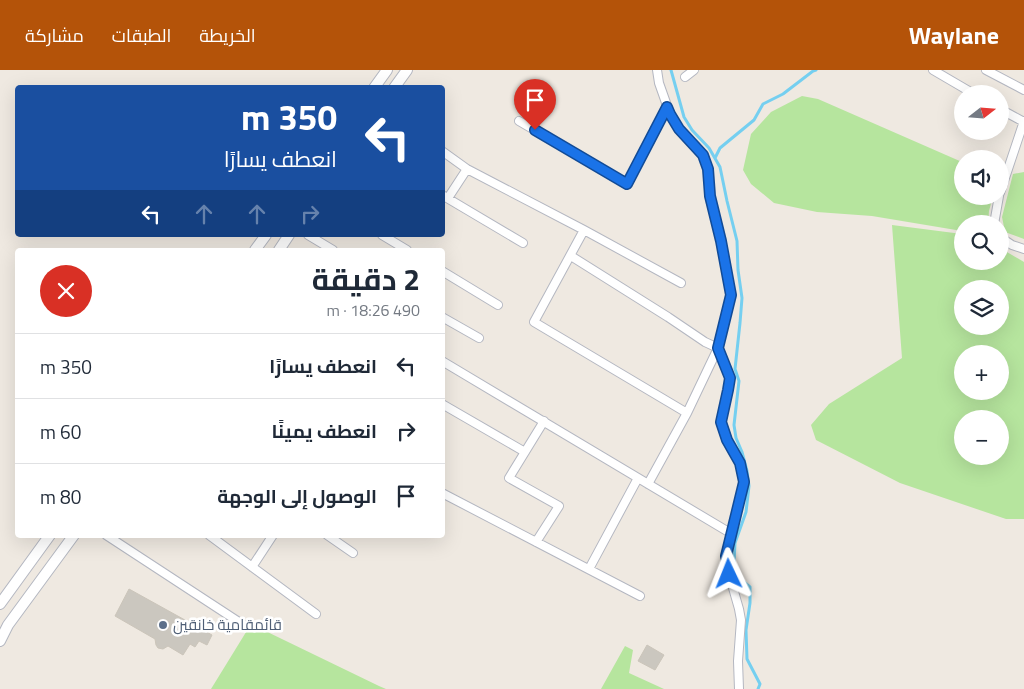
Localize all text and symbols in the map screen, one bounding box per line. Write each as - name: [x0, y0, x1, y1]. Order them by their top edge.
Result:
- text: Waylane: [909, 17, 999, 53]
- text: مشاركة: [25, 22, 84, 49]
- text: الطبقات: [112, 22, 171, 49]
- text: الخريطة: [199, 22, 256, 49]
- pin: [514, 79, 556, 130]
- north arrow: [954, 85, 1009, 140]
- map controls: [954, 85, 1009, 465]
- icon: arrive: [521, 86, 549, 114]
- text: 350 m: [241, 90, 337, 144]
- icon: left: [355, 105, 420, 170]
- text: انعطف يسارًا: [224, 142, 337, 176]
- button: sound: [954, 150, 1009, 205]
- icon: left: [137, 200, 165, 228]
- icon: ahead: [190, 200, 218, 228]
- icon: ahead: [243, 200, 271, 228]
- icon: right: [296, 200, 324, 228]
- button: search: [954, 215, 1009, 270]
- text: 2 دقيقة: [312, 256, 420, 302]
- button: close: [40, 265, 92, 317]
- button: layers: [954, 280, 1009, 335]
- text: 490 m · 18:26: [326, 298, 420, 322]
- button: +: [954, 345, 1009, 400]
- text: انعطف يسارًا: [269, 351, 377, 380]
- text: 350 m: [40, 352, 92, 381]
- icon: left: [392, 352, 420, 380]
- button: −: [954, 410, 1009, 465]
- text: انعطف يمينًا: [272, 416, 377, 445]
- text: 60 m: [40, 417, 81, 446]
- icon: right: [392, 417, 420, 445]
- text: الوصول إلى الوجهة: [217, 481, 377, 510]
- text: 80 m: [40, 482, 81, 511]
- icon: arrive: [392, 482, 420, 510]
- position arrow: [702, 547, 754, 599]
- place label: قائمقامية خانقين: [173, 613, 282, 636]
- marker: قائمقامية خانقين: [157, 619, 169, 631]

